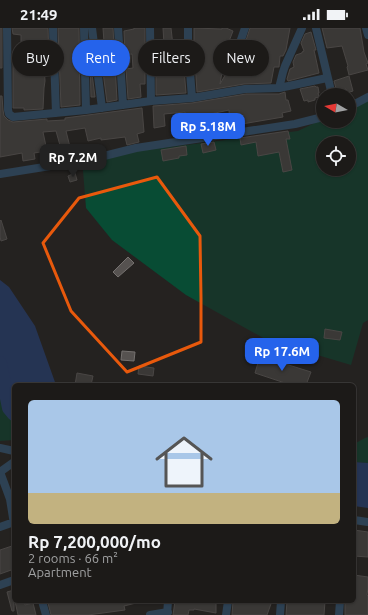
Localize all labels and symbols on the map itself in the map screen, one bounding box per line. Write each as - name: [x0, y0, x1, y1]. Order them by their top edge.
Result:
- north arrow: [316, 88, 356, 128]
- pin: Rp 5.18M: [167, 113, 249, 147]
- pin: Rp 7.2M: [36, 144, 110, 178]
- pin: Rp 17.6M: [241, 338, 323, 372]

